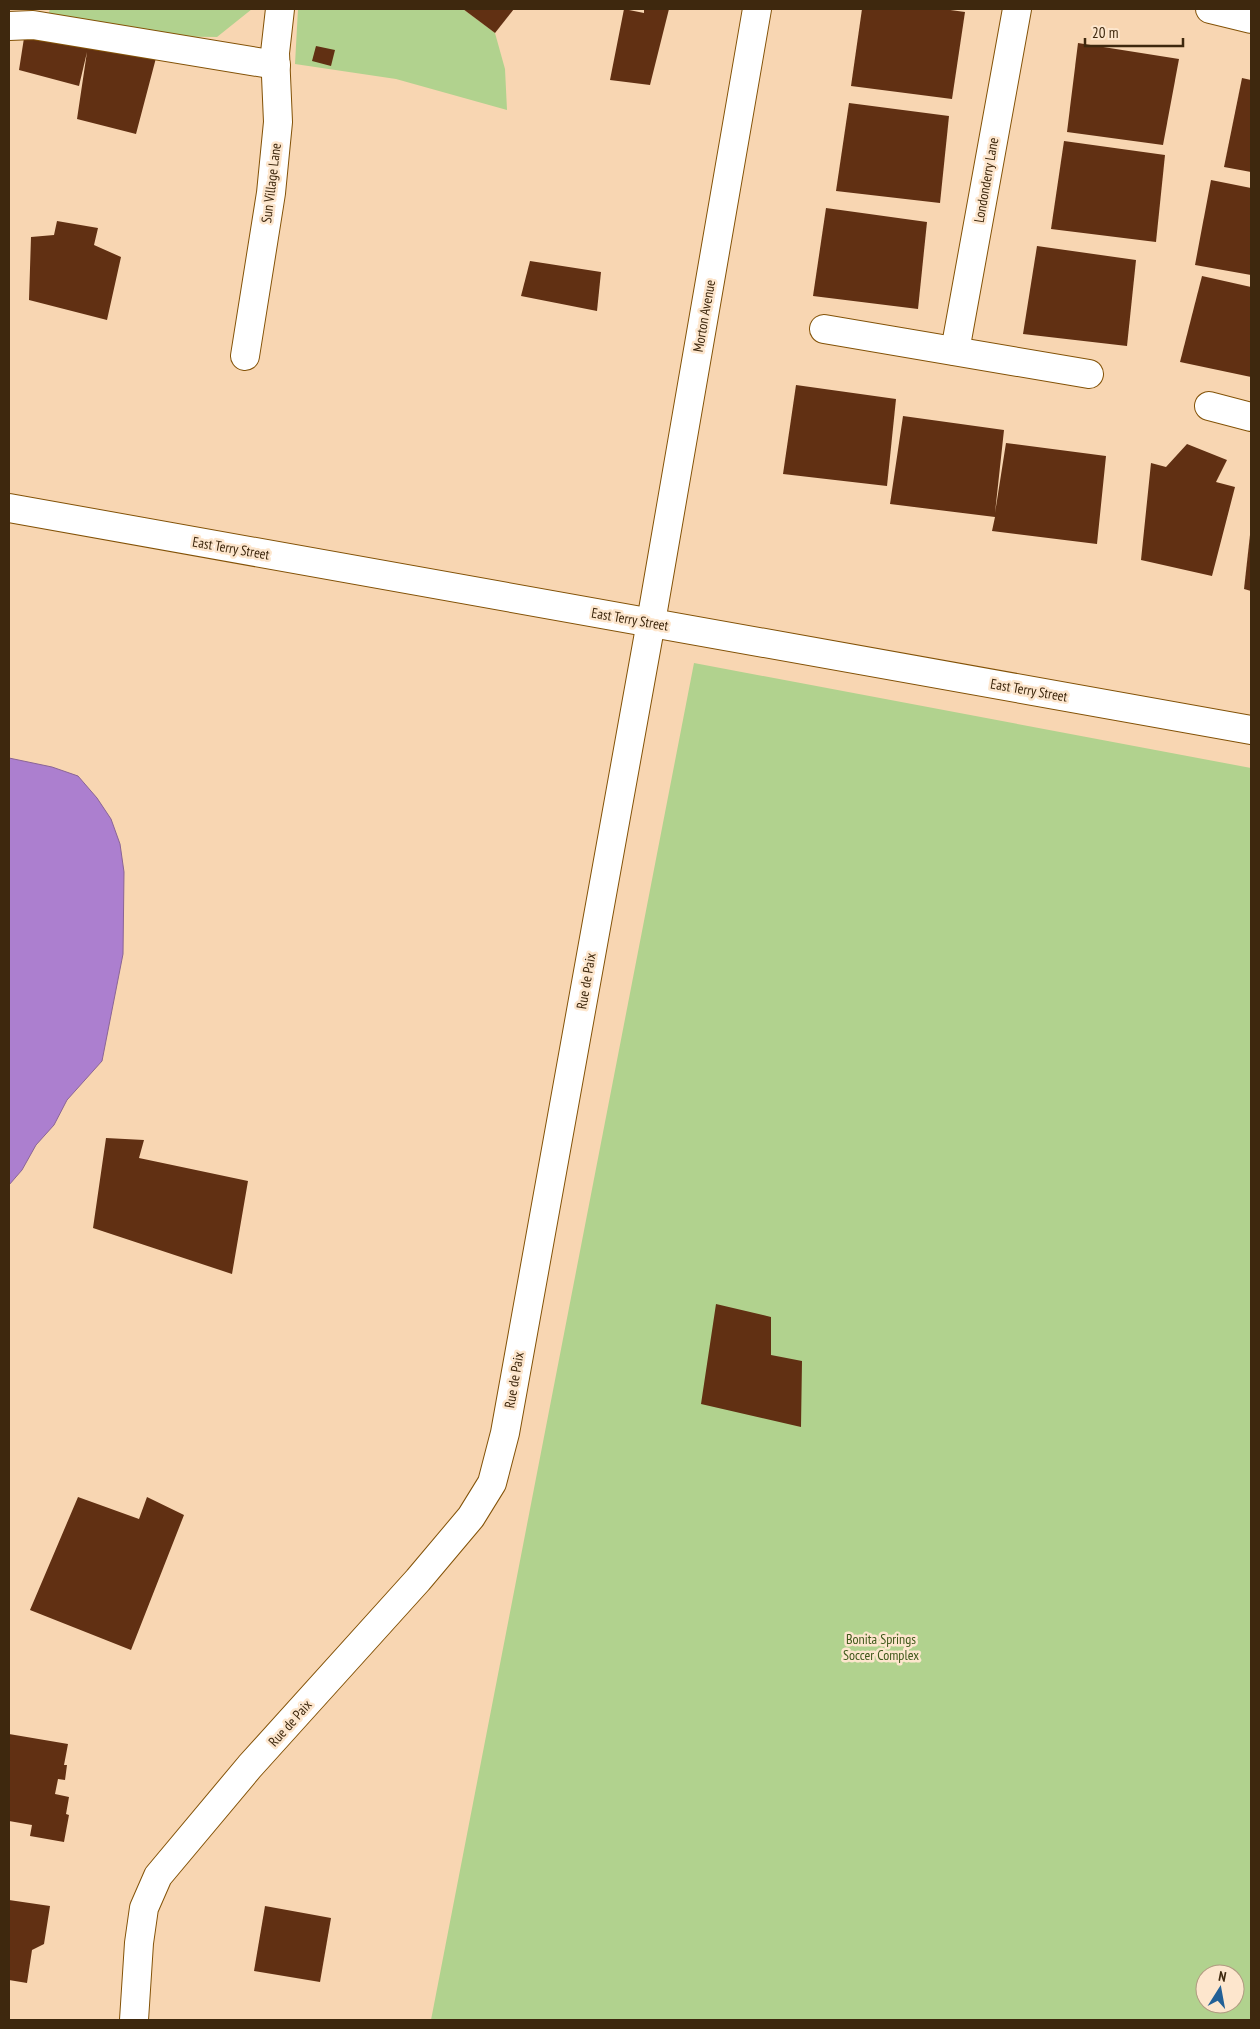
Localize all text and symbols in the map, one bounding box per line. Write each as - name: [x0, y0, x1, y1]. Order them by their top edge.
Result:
- scale bar: [1085, 15, 1182, 47]
- text: 20 m: [1092, 23, 1118, 42]
- street label: Londonderry Lane: [970, 136, 1002, 224]
- street label: Sun Village Lane: [257, 142, 285, 224]
- street label: Morton Avenue: [689, 278, 719, 354]
- street label: East Terry Street: [191, 532, 271, 564]
- street label: East Terry Street: [590, 603, 670, 635]
- street label: East Terry Street: [989, 674, 1069, 706]
- street label: Rue de Paix: [572, 951, 600, 1010]
- street label: Rue de Paix: [500, 1350, 528, 1409]
- park label: Bonita Springs Soccer Complex: [843, 1630, 919, 1664]
- street label: Rue de Paix: [264, 1696, 316, 1750]
- north arrow: [1195, 1964, 1245, 2014]
- text: N: [1217, 1967, 1228, 1986]

